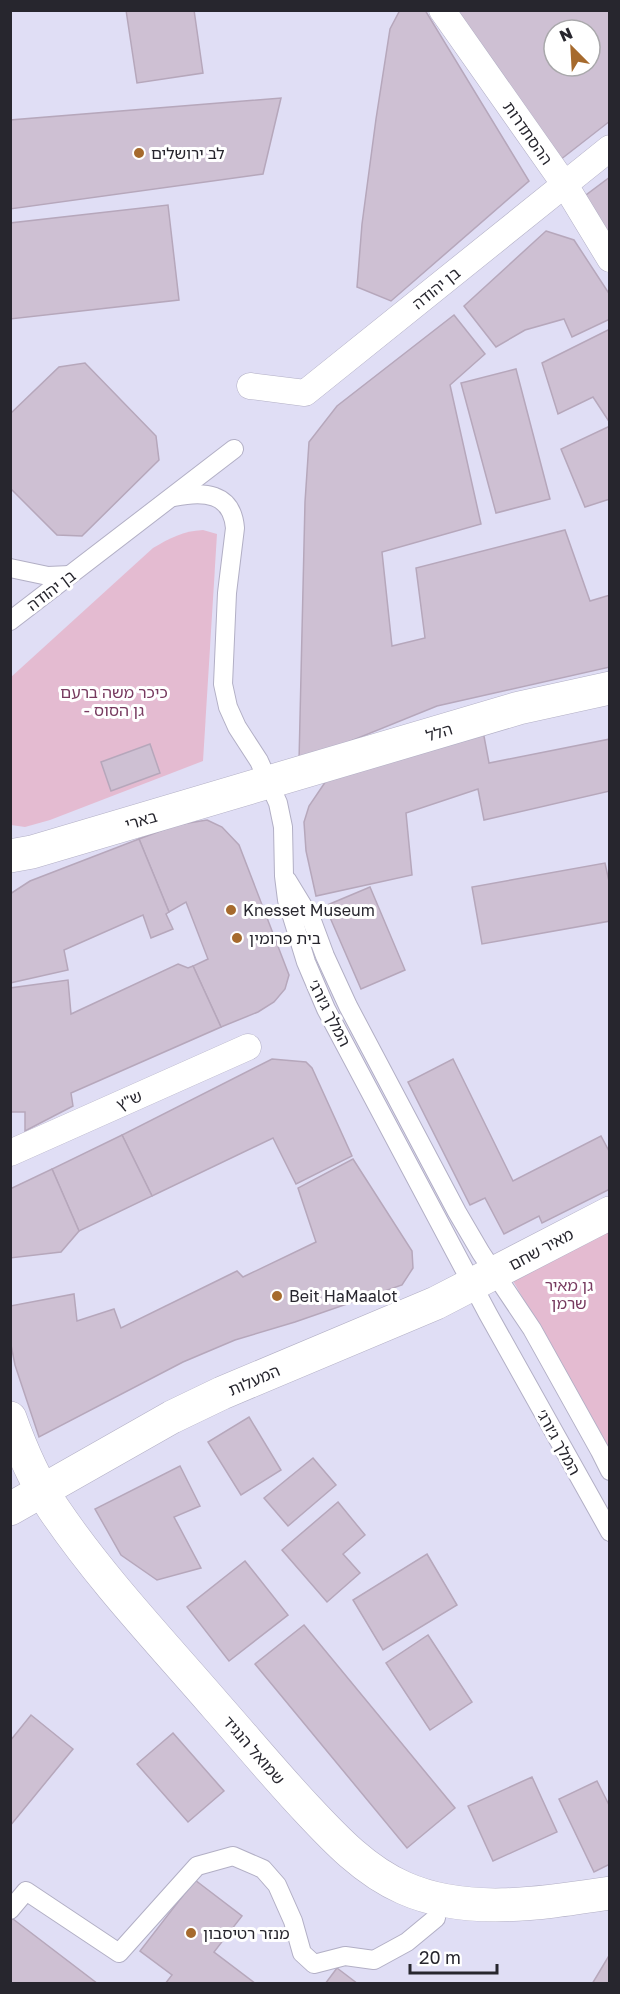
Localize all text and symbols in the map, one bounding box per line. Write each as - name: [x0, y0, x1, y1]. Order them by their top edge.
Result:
- north arrow: [542, 18, 602, 78]
- text: N: [556, 23, 576, 46]
- street label: ההסתדרות: [499, 97, 557, 169]
- place label: לב ירושלים: [151, 143, 225, 163]
- marker: לב ירושלים: [132, 146, 146, 160]
- street label: בן יהודה: [408, 263, 464, 313]
- street label: בן יהודה: [23, 565, 79, 615]
- park label: כיכר משה ברעם - גן הסוס: [60, 682, 168, 720]
- street label: הלל: [423, 719, 455, 745]
- street label: בארי: [123, 806, 159, 834]
- place label: Knesset Museum: [243, 900, 375, 920]
- marker: Knesset Museum: [224, 903, 238, 917]
- place label: בית פרומין: [249, 928, 321, 948]
- marker: בית פרומין: [230, 931, 244, 945]
- street label: המלך ג׳ורג׳: [305, 976, 355, 1050]
- street label: ש"ץ: [113, 1085, 145, 1115]
- street label: מאיר שחם: [505, 1224, 577, 1274]
- park label: גן מאיר שרמן: [545, 1275, 593, 1313]
- place label: Beit HaMaalot: [289, 1286, 398, 1306]
- marker: Beit HaMaalot: [270, 1289, 284, 1303]
- street label: המעלות: [225, 1360, 283, 1400]
- street label: המלך ג׳ורג׳: [533, 1406, 585, 1478]
- street label: שמואל הנגיד: [219, 1712, 289, 1788]
- place label: מנזר רטיסבון: [203, 1923, 290, 1943]
- marker: מנזר רטיסבון: [184, 1926, 198, 1940]
- scale bar: [410, 1937, 497, 1975]
- text: 20 m: [419, 1946, 461, 1968]

